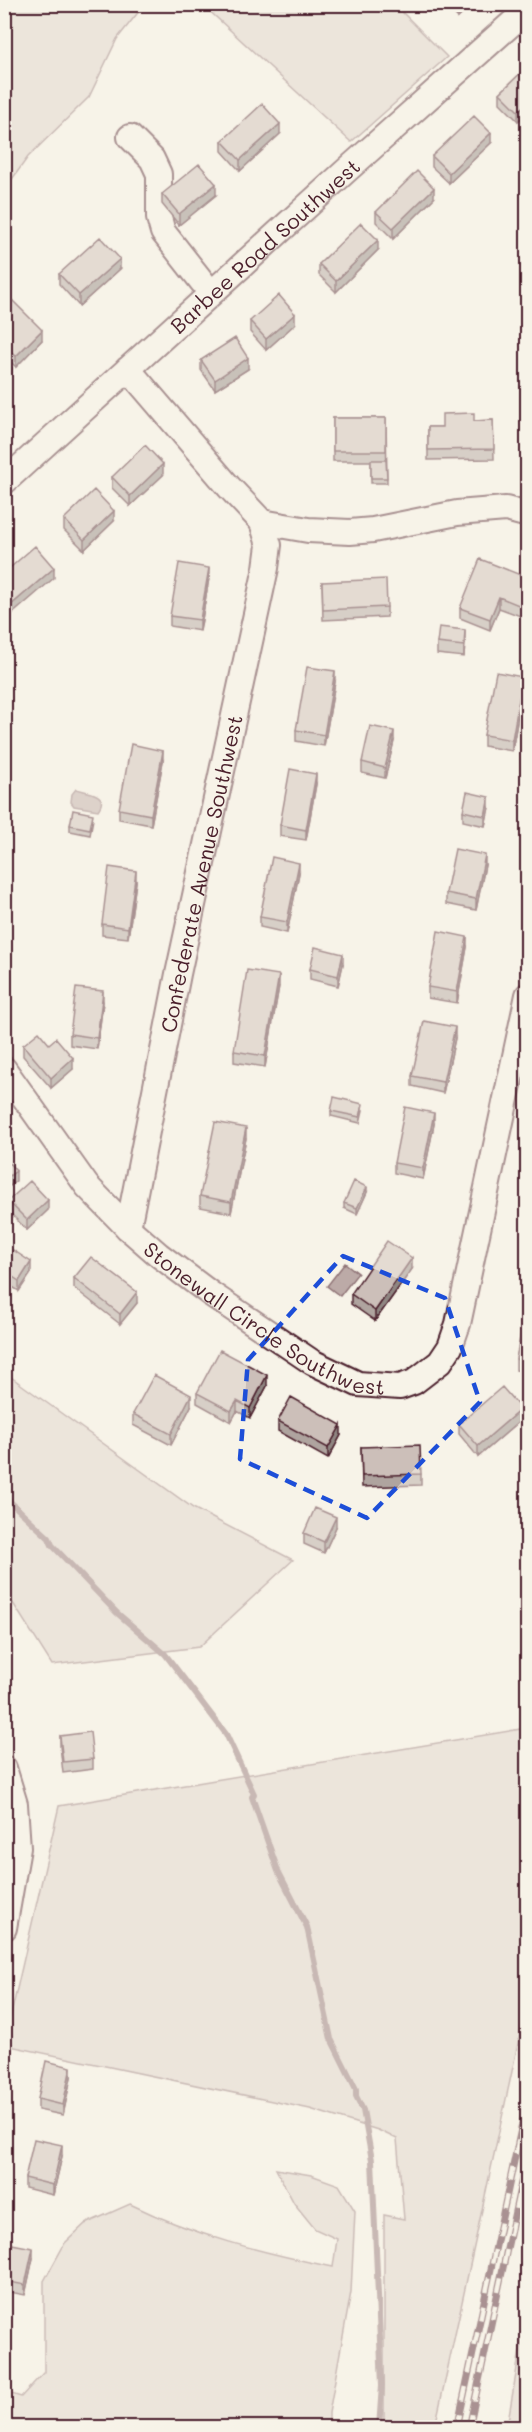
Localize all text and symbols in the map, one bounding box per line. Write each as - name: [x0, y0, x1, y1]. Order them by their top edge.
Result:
- street label: Barbee Road Southwest: [164, 152, 365, 338]
- street label: Confederate Avenue Southwest: [153, 712, 247, 1035]
- street label: Stonewall Circle Southwest: [139, 1235, 386, 1399]

